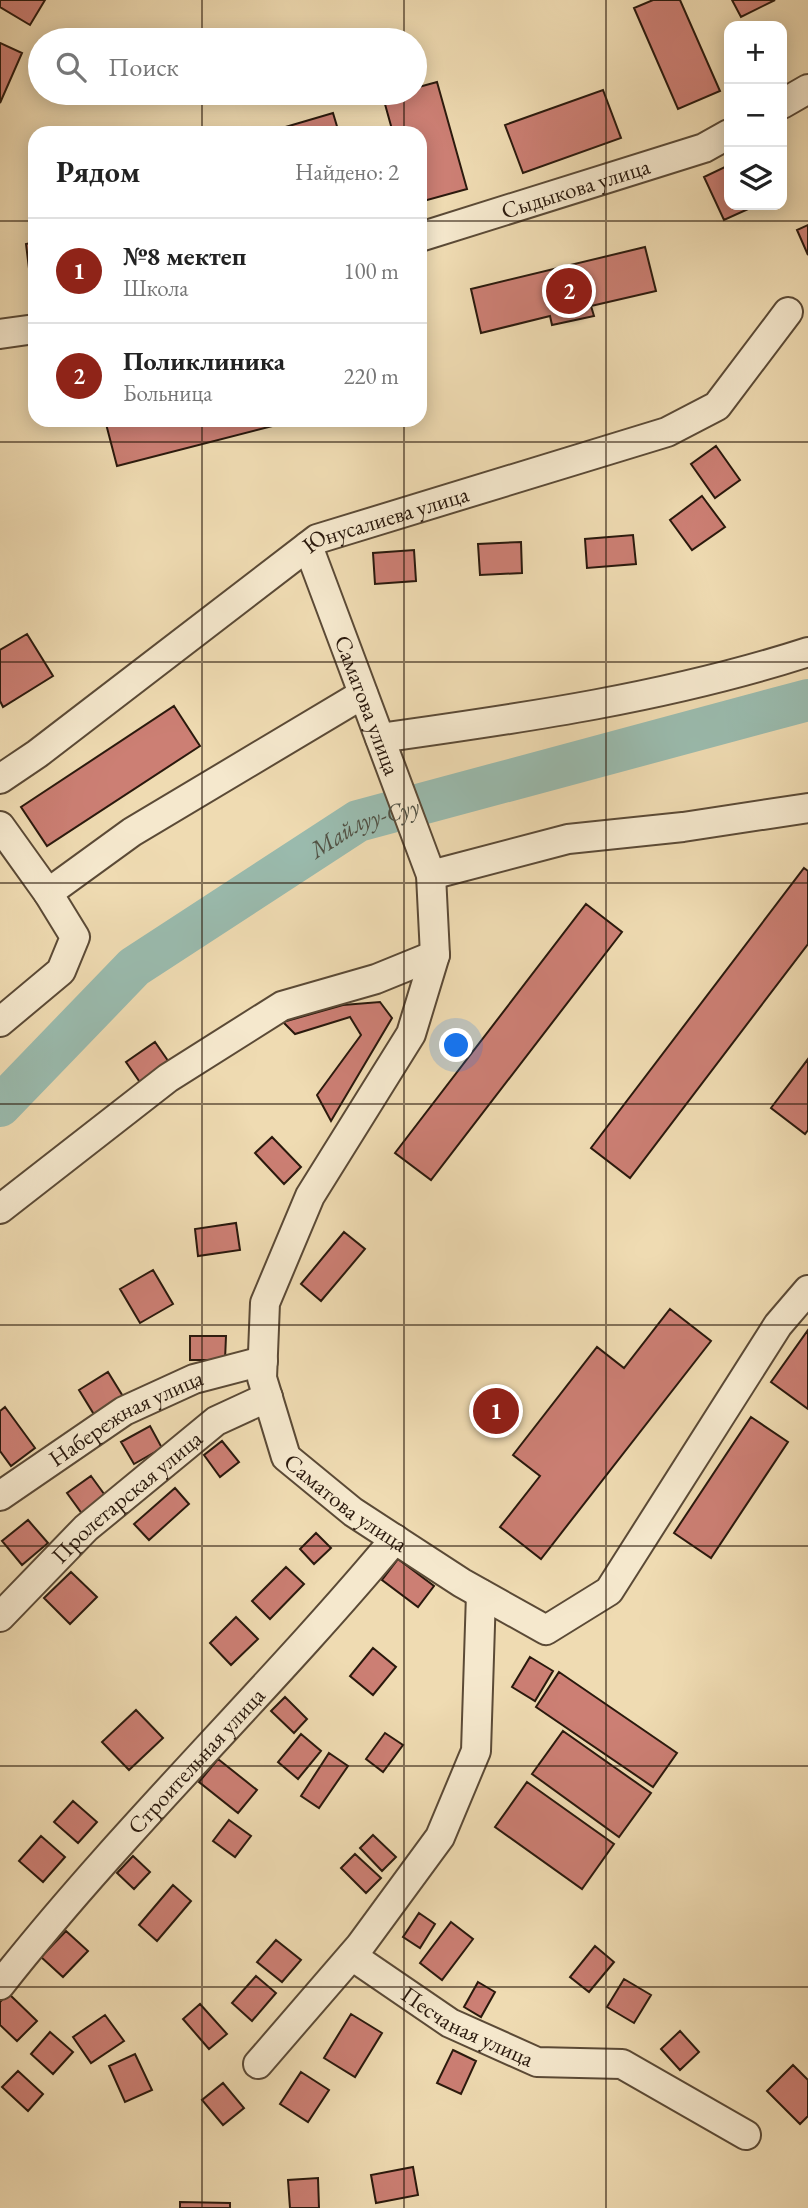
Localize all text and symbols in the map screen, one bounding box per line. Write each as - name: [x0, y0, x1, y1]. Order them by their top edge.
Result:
- map controls: [724, 21, 787, 210]
- button: +: [724, 21, 787, 84]
- search box: [28, 28, 427, 105]
- icon: search: [52, 48, 90, 86]
- text: Поиск: [108, 50, 179, 84]
- button: −: [724, 84, 787, 147]
- button: layers: [724, 147, 787, 210]
- street label: Сыдыкова улица: [497, 151, 654, 226]
- text: Рядом: [56, 152, 140, 191]
- text: Найдено: 2: [295, 157, 399, 187]
- text: №8 мектеп: [123, 239, 246, 273]
- text: 1: [73, 256, 85, 286]
- text: 100 m: [343, 256, 399, 286]
- pin: 2: [546, 265, 592, 317]
- text: Школа: [123, 273, 188, 303]
- text: Поликлиника: [123, 344, 285, 378]
- text: 2: [73, 361, 85, 391]
- text: 220 m: [343, 361, 399, 391]
- text: Больница: [123, 378, 212, 408]
- street label: Юнусалиева улица: [296, 478, 473, 560]
- street label: Саматова улица: [328, 631, 408, 780]
- water label: Майлуу-Суу: [301, 790, 423, 865]
- your location: [439, 1028, 473, 1062]
- street label: Набережная улица: [43, 1362, 207, 1473]
- pin: 1: [473, 1385, 519, 1437]
- street label: Пролетарская улица: [45, 1423, 209, 1570]
- street label: Саматова улица: [278, 1447, 414, 1559]
- street label: Строительная улица: [121, 1680, 272, 1841]
- street label: Песчаная улица: [395, 1979, 539, 2074]

